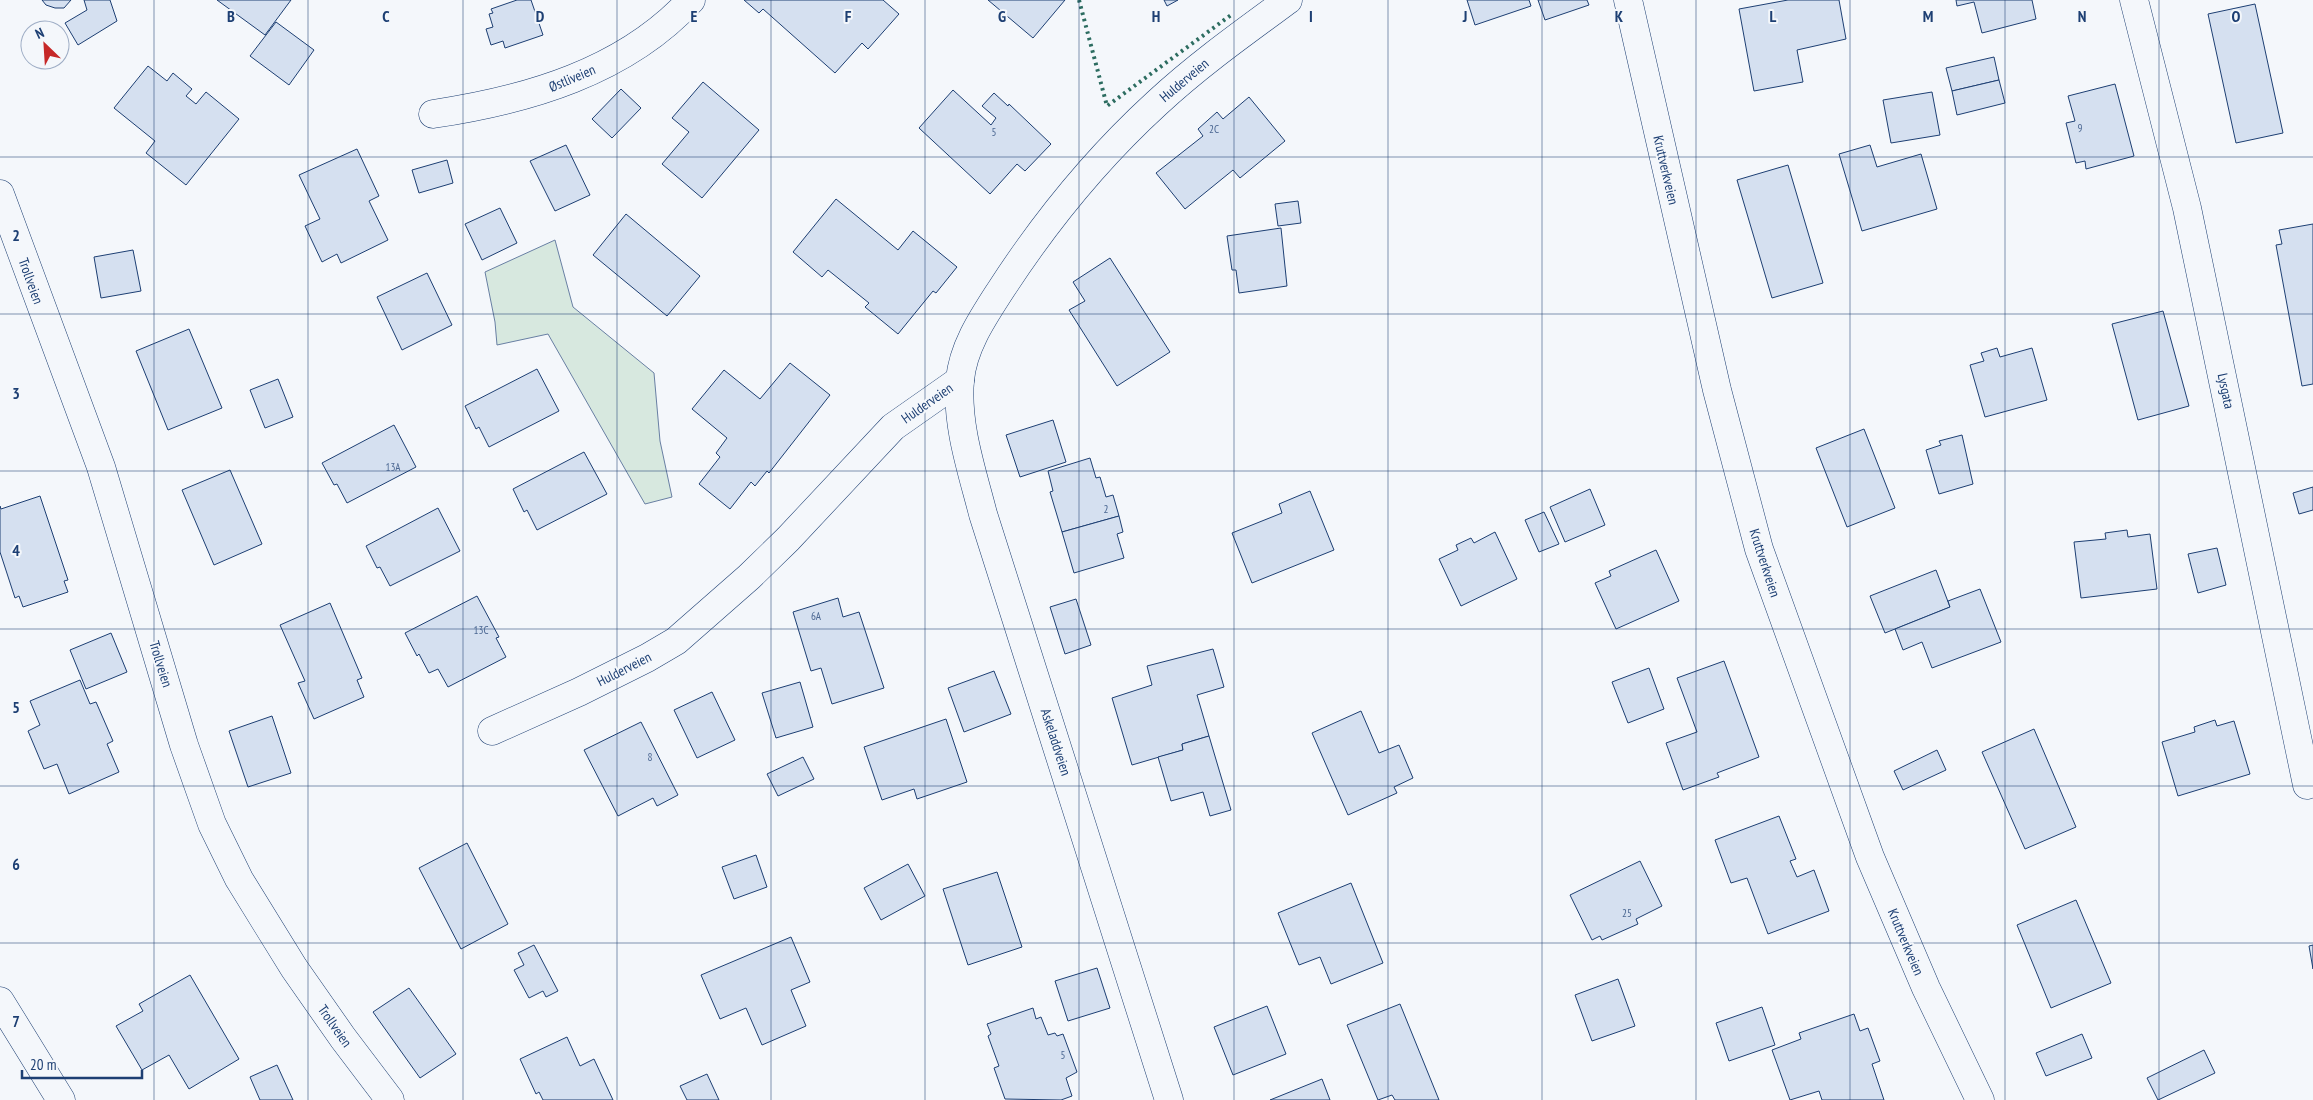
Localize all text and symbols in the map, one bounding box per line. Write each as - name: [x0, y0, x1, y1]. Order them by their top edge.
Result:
- text: B: [227, 6, 235, 26]
- text: C: [382, 6, 390, 26]
- text: D: [536, 6, 545, 26]
- text: E: [691, 6, 698, 26]
- text: F: [845, 6, 852, 26]
- text: G: [998, 6, 1006, 26]
- text: H: [1152, 6, 1160, 26]
- text: I: [1309, 6, 1313, 26]
- text: J: [1462, 6, 1467, 26]
- text: K: [1615, 6, 1624, 26]
- text: L: [1770, 6, 1777, 26]
- text: M: [1923, 6, 1933, 26]
- text: N: [2078, 6, 2086, 26]
- text: O: [2232, 6, 2241, 26]
- north arrow: [20, 20, 70, 70]
- text: N: [32, 23, 47, 43]
- street label: Hulderveien: [1156, 54, 1212, 106]
- street label: Østliveien: [546, 60, 598, 96]
- house number: 9: [2078, 121, 2083, 135]
- house number: 2C: [1209, 122, 1219, 136]
- house number: 5: [992, 125, 997, 139]
- street label: Kruttverkveien: [1649, 133, 1683, 207]
- text: 2: [12, 225, 20, 245]
- street label: Trollveien: [14, 256, 48, 306]
- street label: Lysgata: [2213, 372, 2239, 410]
- street label: Hulderveien: [898, 379, 956, 427]
- text: 3: [12, 383, 20, 403]
- house number: 13A: [385, 460, 401, 474]
- house number: 2: [1104, 502, 1109, 516]
- street label: Kruttverkveien: [1745, 527, 1785, 599]
- text: 4: [12, 540, 20, 560]
- house number: 6A: [811, 609, 822, 623]
- house number: 13C: [474, 623, 488, 637]
- street label: Trollveien: [145, 639, 177, 689]
- street label: Hulderveien: [594, 648, 654, 690]
- text: 5: [12, 697, 20, 717]
- street label: Askeladdveien: [1037, 706, 1075, 778]
- house number: 8: [648, 750, 653, 764]
- text: 6: [12, 854, 20, 874]
- house number: 25: [1622, 906, 1632, 920]
- street label: Kruttverkveien: [1884, 906, 1928, 978]
- street label: Trollveien: [314, 1001, 356, 1051]
- text: 7: [12, 1011, 20, 1031]
- scale bar: [22, 1048, 142, 1080]
- house number: 5: [1061, 1048, 1066, 1062]
- text: 20 m: [30, 1055, 56, 1074]

